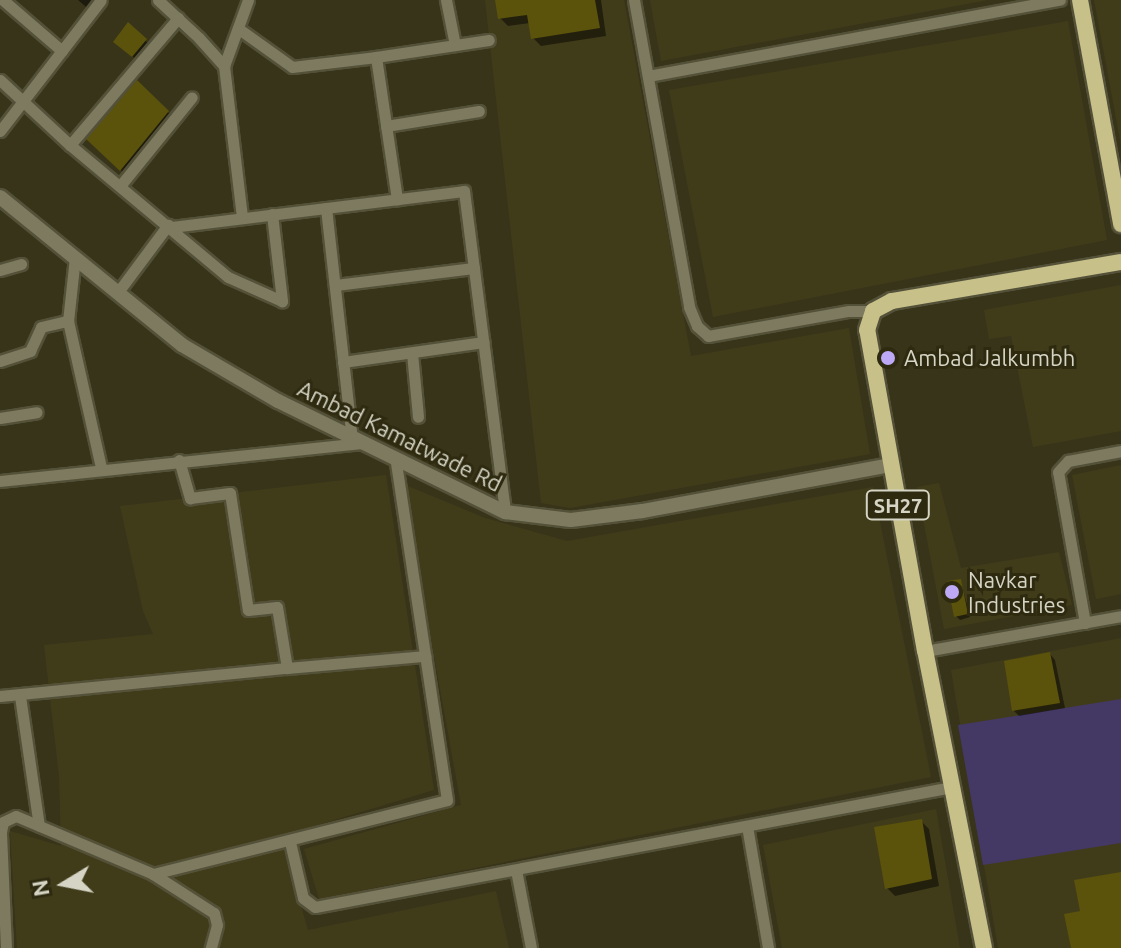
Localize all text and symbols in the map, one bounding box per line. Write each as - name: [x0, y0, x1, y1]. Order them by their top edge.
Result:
- place label: Ambad Jalkumbh: [904, 345, 1075, 371]
- marker: Ambad Jalkumbh: [879, 349, 897, 367]
- street label: Ambad Kamatwade Rd: [294, 375, 506, 497]
- road number: SH27: [864, 489, 932, 521]
- place label: Navkar Industries: [968, 566, 1065, 618]
- marker: Navkar Industries: [943, 583, 961, 601]
- north arrow: [24, 844, 104, 924]
- text: N: [26, 878, 54, 899]

